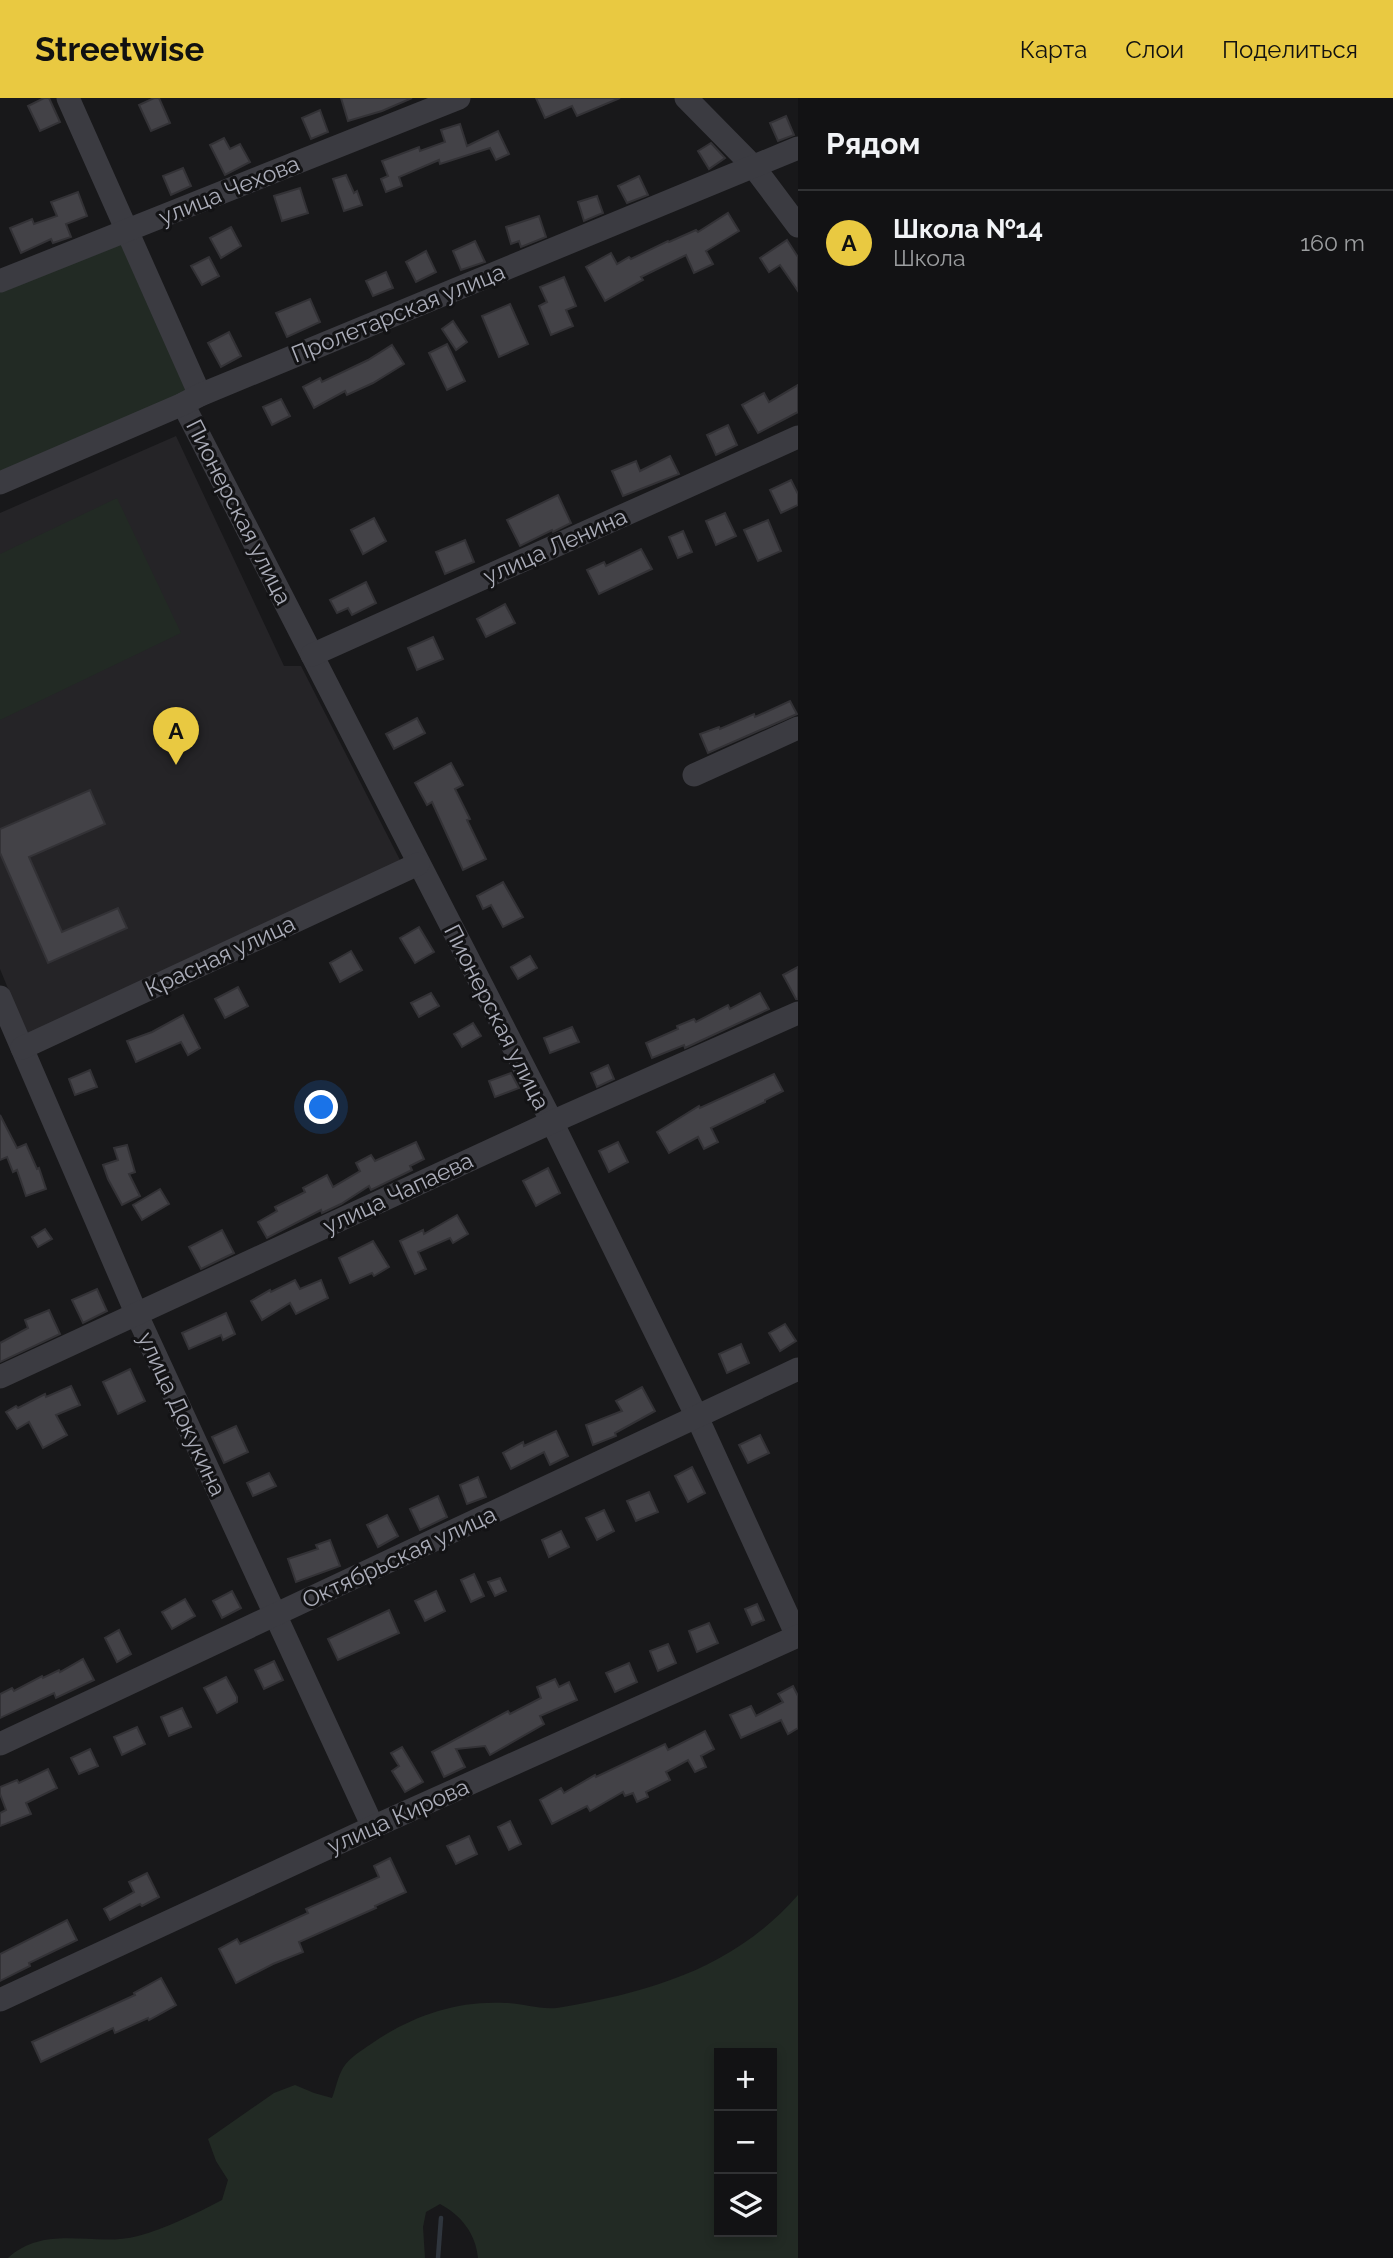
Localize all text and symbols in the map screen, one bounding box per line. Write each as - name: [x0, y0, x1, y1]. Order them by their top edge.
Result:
- text: Streetwise: [35, 30, 204, 69]
- text: Карта: [1020, 35, 1087, 64]
- text: Слои: [1125, 35, 1184, 64]
- text: Поделиться: [1222, 35, 1358, 64]
- text: Рядом: [826, 126, 920, 161]
- street label: улица Чехова: [155, 149, 303, 230]
- text: Школа №14: [893, 214, 1043, 244]
- text: A: [841, 229, 857, 256]
- text: 160 m: [1300, 229, 1365, 256]
- text: Школа: [893, 244, 966, 271]
- street label: Пролетарская улица: [287, 257, 508, 368]
- street label: Пионерская улица: [181, 415, 298, 609]
- street label: улица Ленина: [479, 502, 631, 589]
- pin: A: [153, 707, 199, 765]
- street label: Красная улица: [141, 909, 299, 1002]
- street label: Пионерская улица: [439, 920, 556, 1114]
- your location: [304, 1090, 338, 1124]
- street label: улица Чапаева: [319, 1146, 477, 1239]
- street label: улица Докукина: [133, 1327, 232, 1500]
- street label: Октябрьская улица: [298, 1500, 500, 1613]
- street label: улица Кирова: [323, 1772, 473, 1859]
- map controls: [714, 2048, 777, 2237]
- button: +: [714, 2048, 777, 2111]
- button: −: [714, 2111, 777, 2174]
- button: layers: [714, 2174, 777, 2237]

